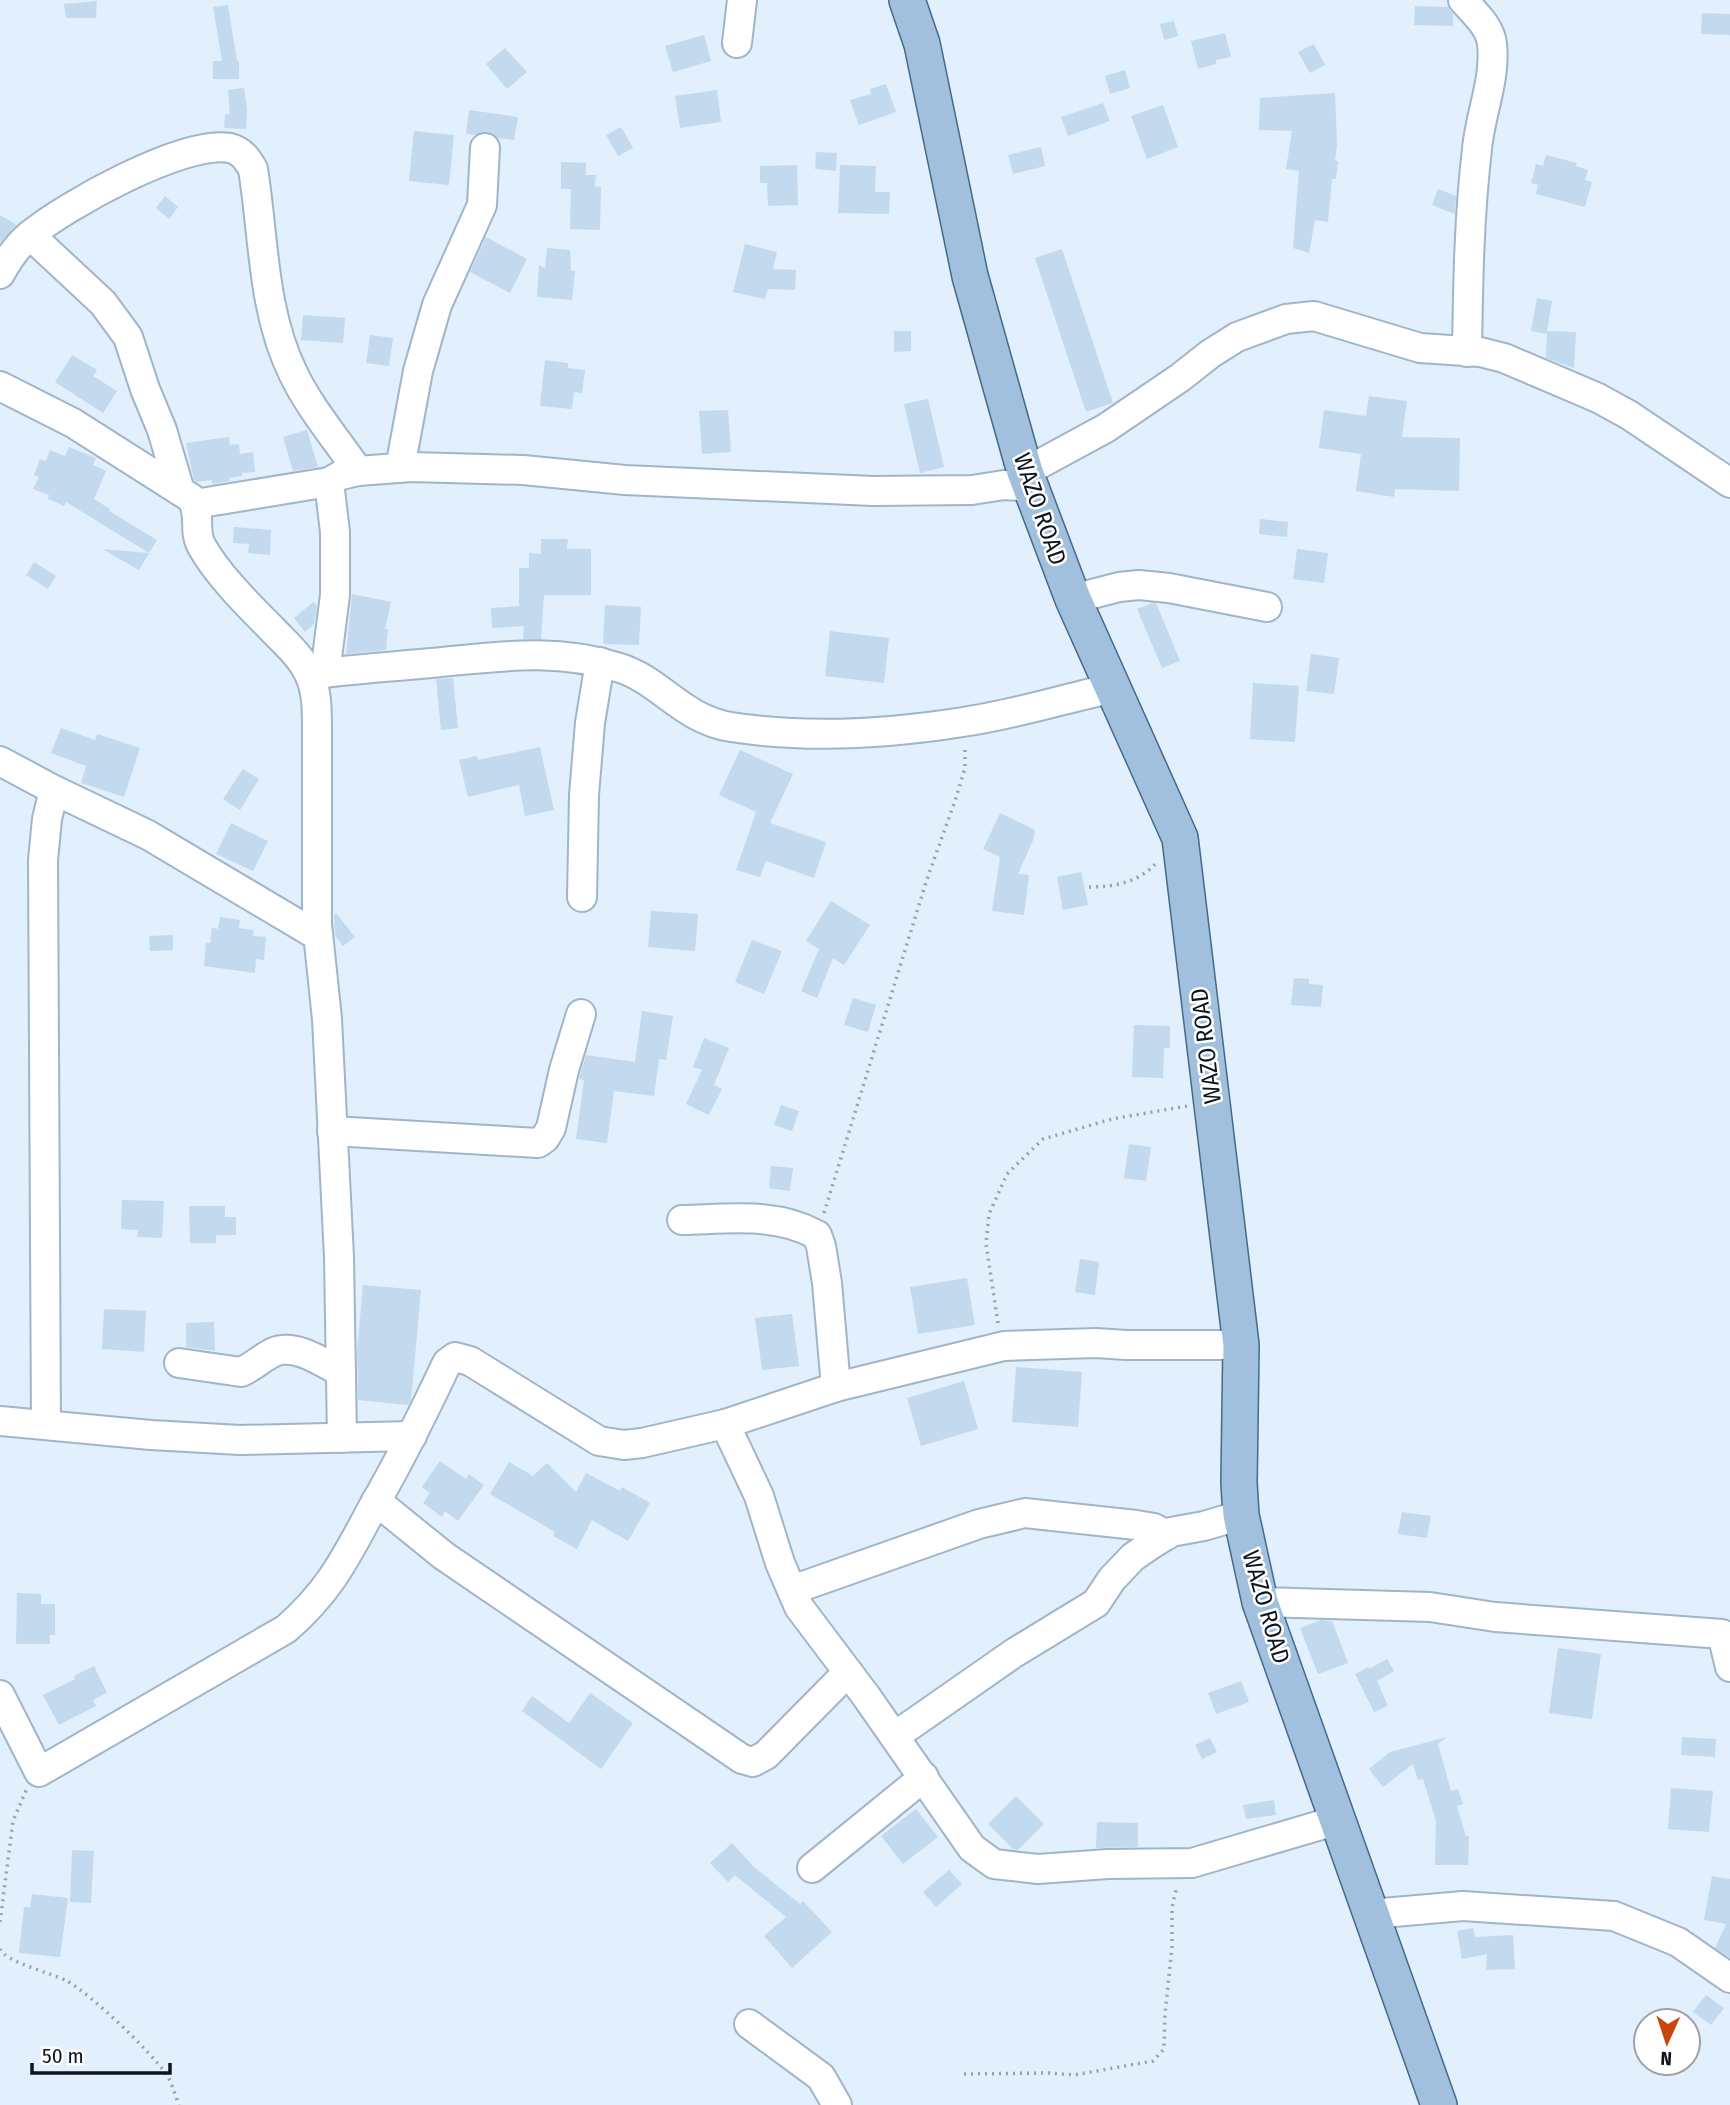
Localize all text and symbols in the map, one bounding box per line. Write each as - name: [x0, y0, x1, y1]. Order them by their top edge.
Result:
- street label: WAZO ROAD: [1008, 449, 1072, 569]
- street label: WAZO ROAD: [1185, 987, 1227, 1105]
- street label: WAZO ROAD: [1237, 1547, 1295, 1667]
- north arrow: [1632, 2007, 1702, 2077]
- scale bar: [32, 2032, 170, 2076]
- text: 50 m: [42, 2043, 84, 2069]
- text: N: [1660, 2047, 1672, 2070]

